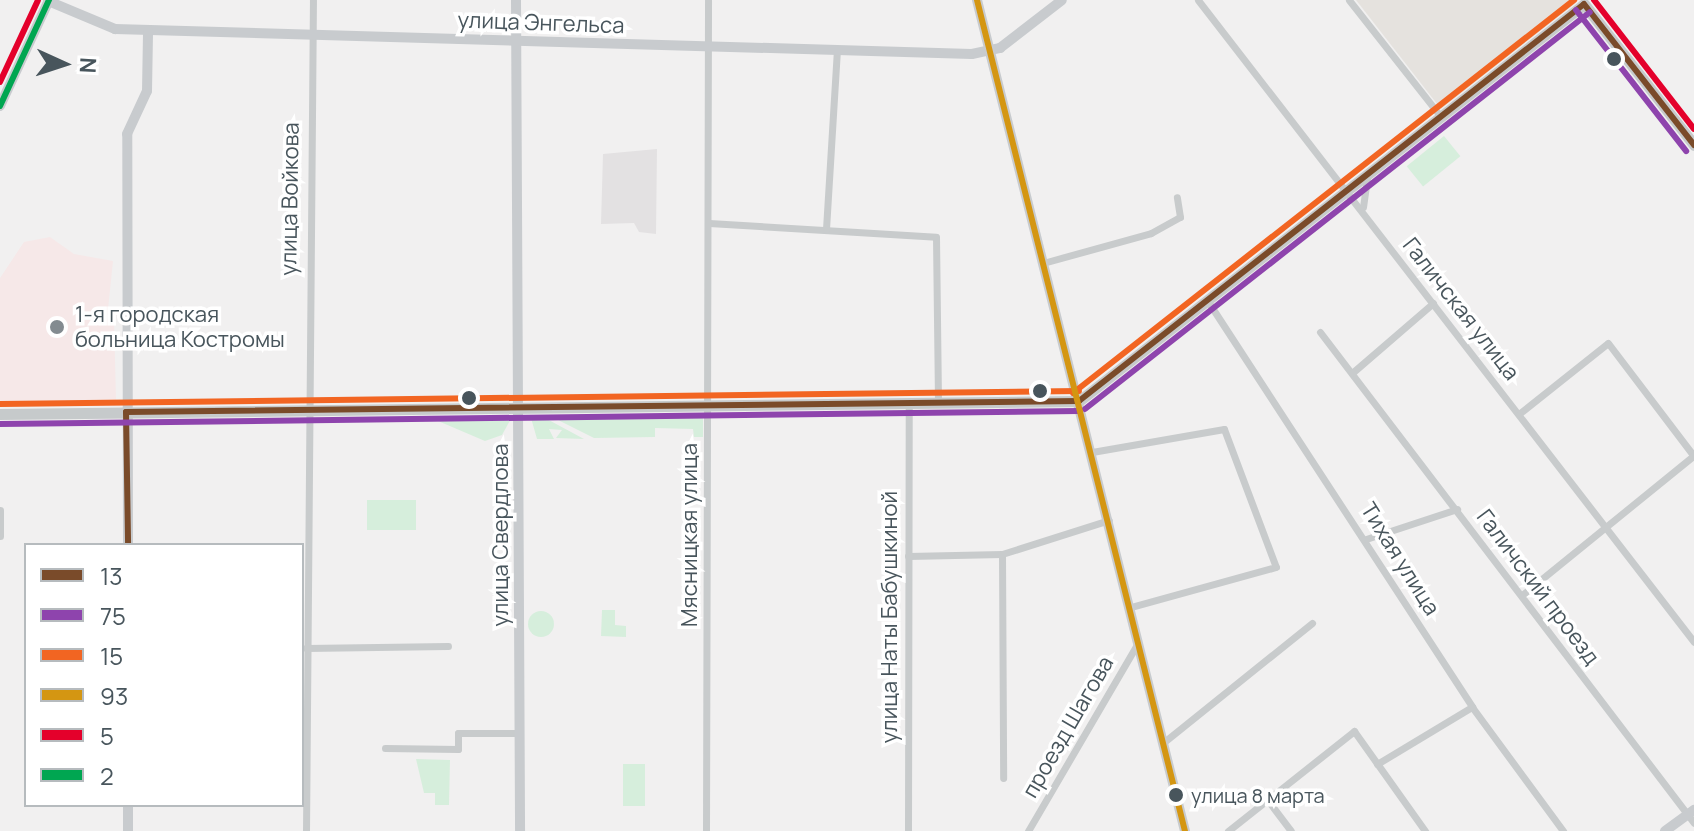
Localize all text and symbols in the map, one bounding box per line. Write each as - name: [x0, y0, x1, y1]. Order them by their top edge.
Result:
- street label: улица Энгельса: [457, 7, 625, 39]
- north arrow: [24, 24, 104, 104]
- unlabelled marker: [1606, 51, 1622, 67]
- text: N: [73, 57, 103, 74]
- street label: улица Войкова: [275, 122, 305, 276]
- street label: Галичская улица: [1397, 233, 1525, 385]
- place label: 1-я городская больница Костромы: [75, 301, 285, 352]
- marker: 1-я городская больница Костромы: [46, 316, 68, 338]
- unlabelled marker: [1032, 383, 1048, 399]
- unlabelled marker: [461, 390, 477, 406]
- street label: Мясницкая улица: [677, 443, 703, 627]
- street label: улица Свердлова: [488, 444, 514, 626]
- street label: улица Наты Бабушкиной: [877, 491, 903, 743]
- street label: Тихая улица: [1355, 498, 1445, 620]
- street label: Галичский проезд: [1471, 504, 1605, 670]
- legend: [24, 543, 304, 807]
- text: 13: [100, 559, 123, 592]
- text: 75: [100, 599, 126, 632]
- text: 15: [100, 639, 123, 672]
- street label: проезд Шагова: [1017, 652, 1119, 802]
- text: 93: [100, 679, 128, 712]
- text: 5: [100, 719, 114, 752]
- text: 2: [100, 759, 114, 792]
- place label: улица 8 марта: [1191, 783, 1325, 807]
- marker: улица 8 марта: [1168, 787, 1184, 803]

